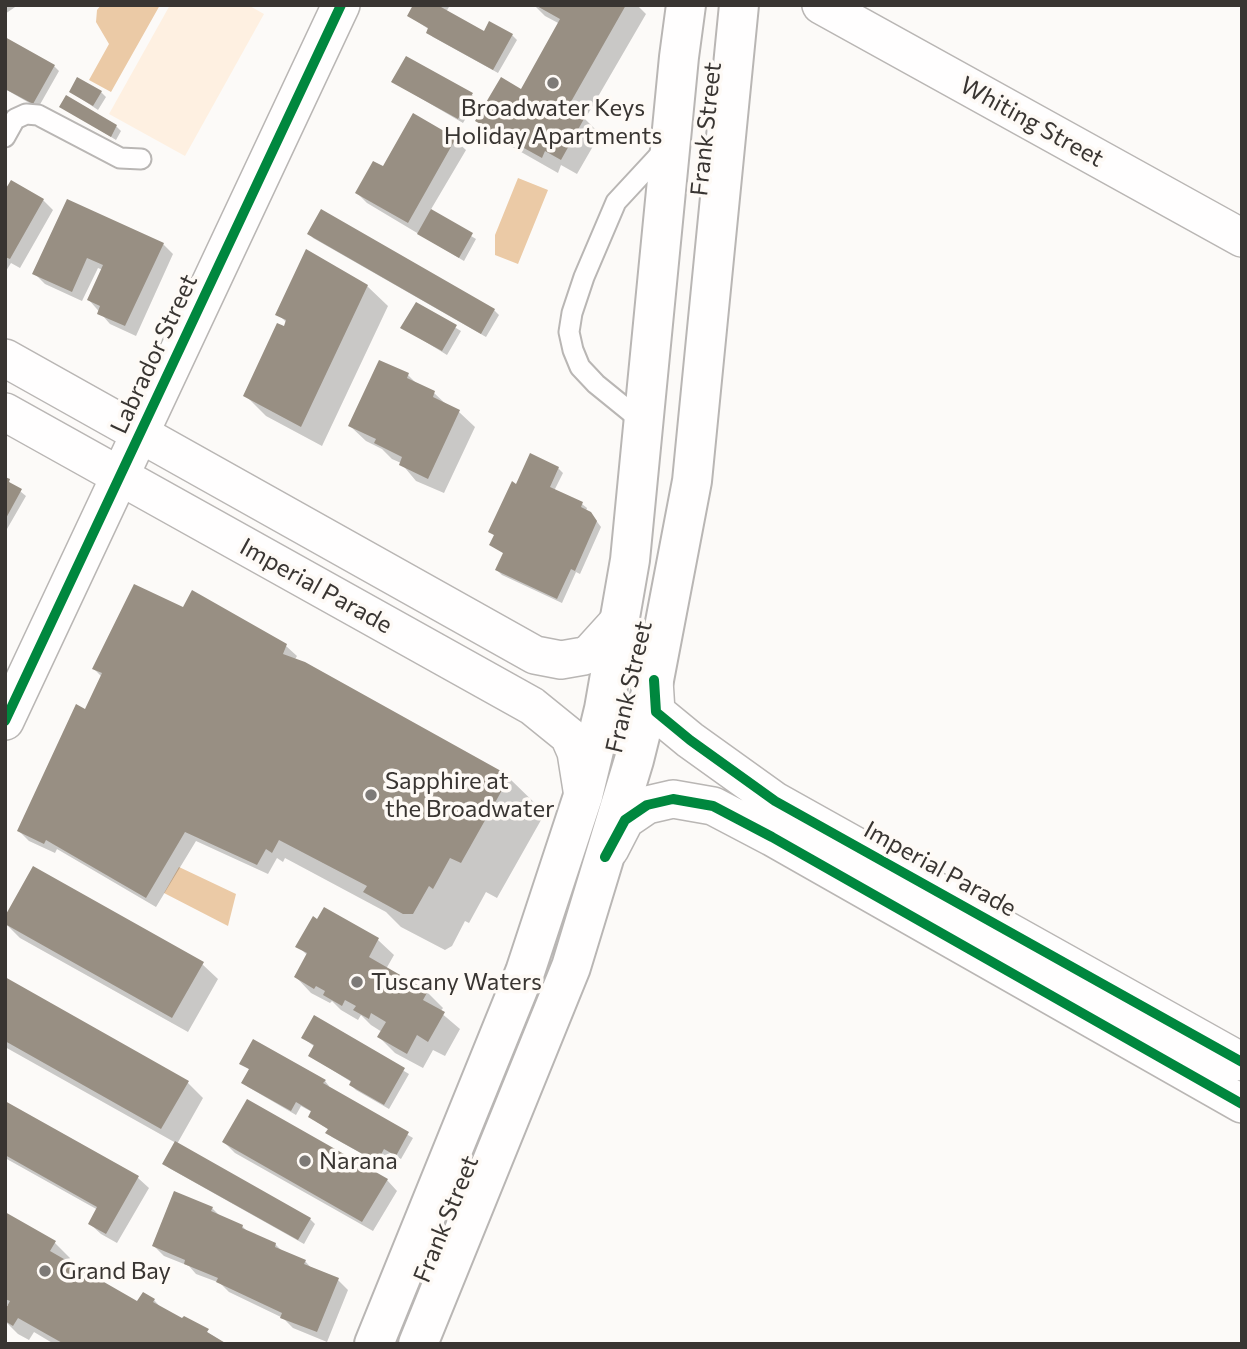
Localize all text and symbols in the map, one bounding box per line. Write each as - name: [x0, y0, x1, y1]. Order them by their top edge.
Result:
- street label: Frank Street: [685, 61, 727, 197]
- street label: Whiting Street: [955, 71, 1109, 173]
- marker: Broadwater Keys Holiday Apartments: [545, 75, 561, 91]
- place label: Broadwater Keys Holiday Apartments: [444, 94, 662, 150]
- street label: Labrador Street: [104, 270, 204, 438]
- street label: Imperial Parade: [235, 532, 397, 640]
- street label: Frank Street: [600, 618, 658, 756]
- place label: Sapphire at the Broadwater: [385, 767, 555, 823]
- marker: Sapphire at the Broadwater: [363, 787, 379, 803]
- street label: Imperial Parade: [859, 815, 1021, 923]
- place label: Tuscany Waters: [371, 968, 542, 996]
- marker: Tuscany Waters: [349, 974, 365, 990]
- place label: Narana: [319, 1147, 398, 1175]
- street label: Frank Street: [407, 1151, 485, 1287]
- marker: Narana: [297, 1153, 313, 1169]
- place label: Grand Bay: [59, 1257, 171, 1285]
- marker: Grand Bay: [37, 1263, 53, 1279]

